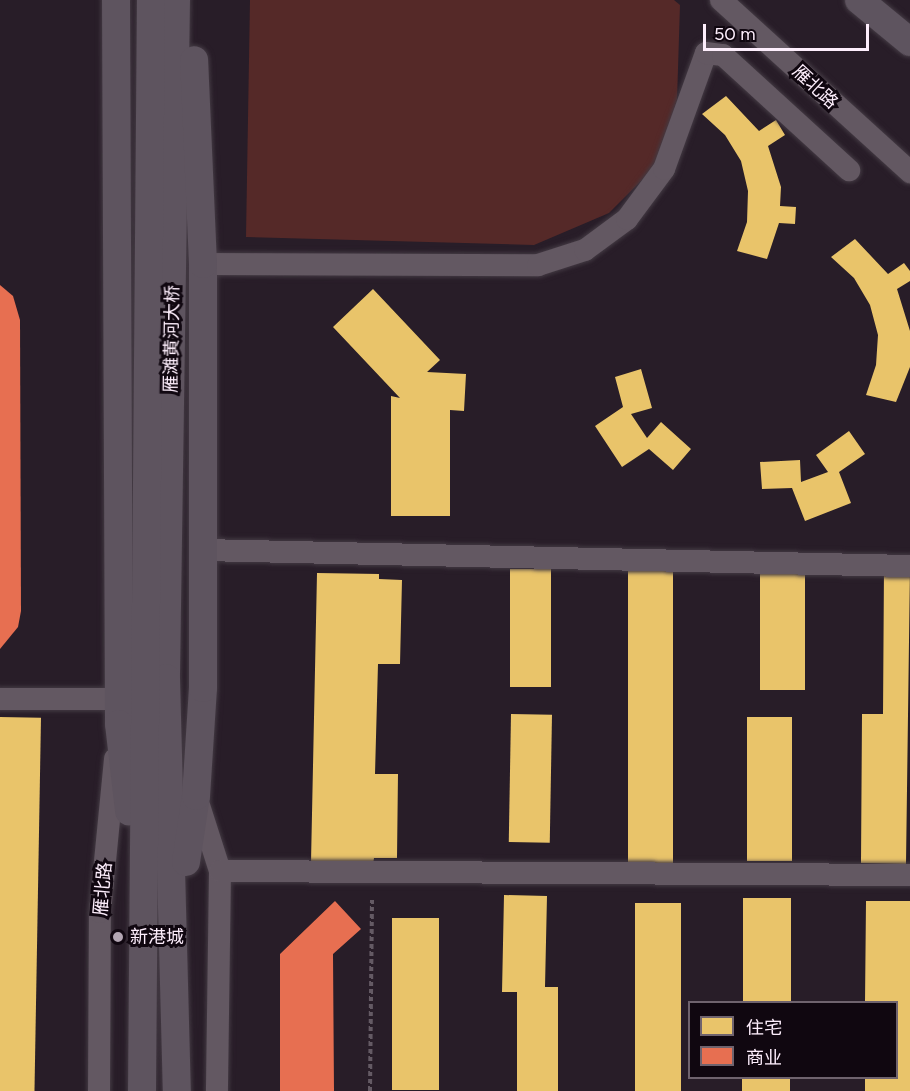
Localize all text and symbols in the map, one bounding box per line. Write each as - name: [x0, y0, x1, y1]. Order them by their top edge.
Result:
- scale bar: [706, 12, 872, 50]
- text: 50 m: [714, 23, 756, 45]
- street label: 雁北路: [788, 61, 842, 113]
- street label: 雁滩黄河大桥: [160, 285, 184, 393]
- street label: 雁北路: [90, 861, 116, 917]
- place label: 新港城: [130, 926, 184, 948]
- marker: 新港城: [111, 930, 125, 944]
- legend: [688, 1001, 898, 1079]
- text: 住宅: [746, 1017, 782, 1039]
- text: 商业: [746, 1047, 782, 1069]

